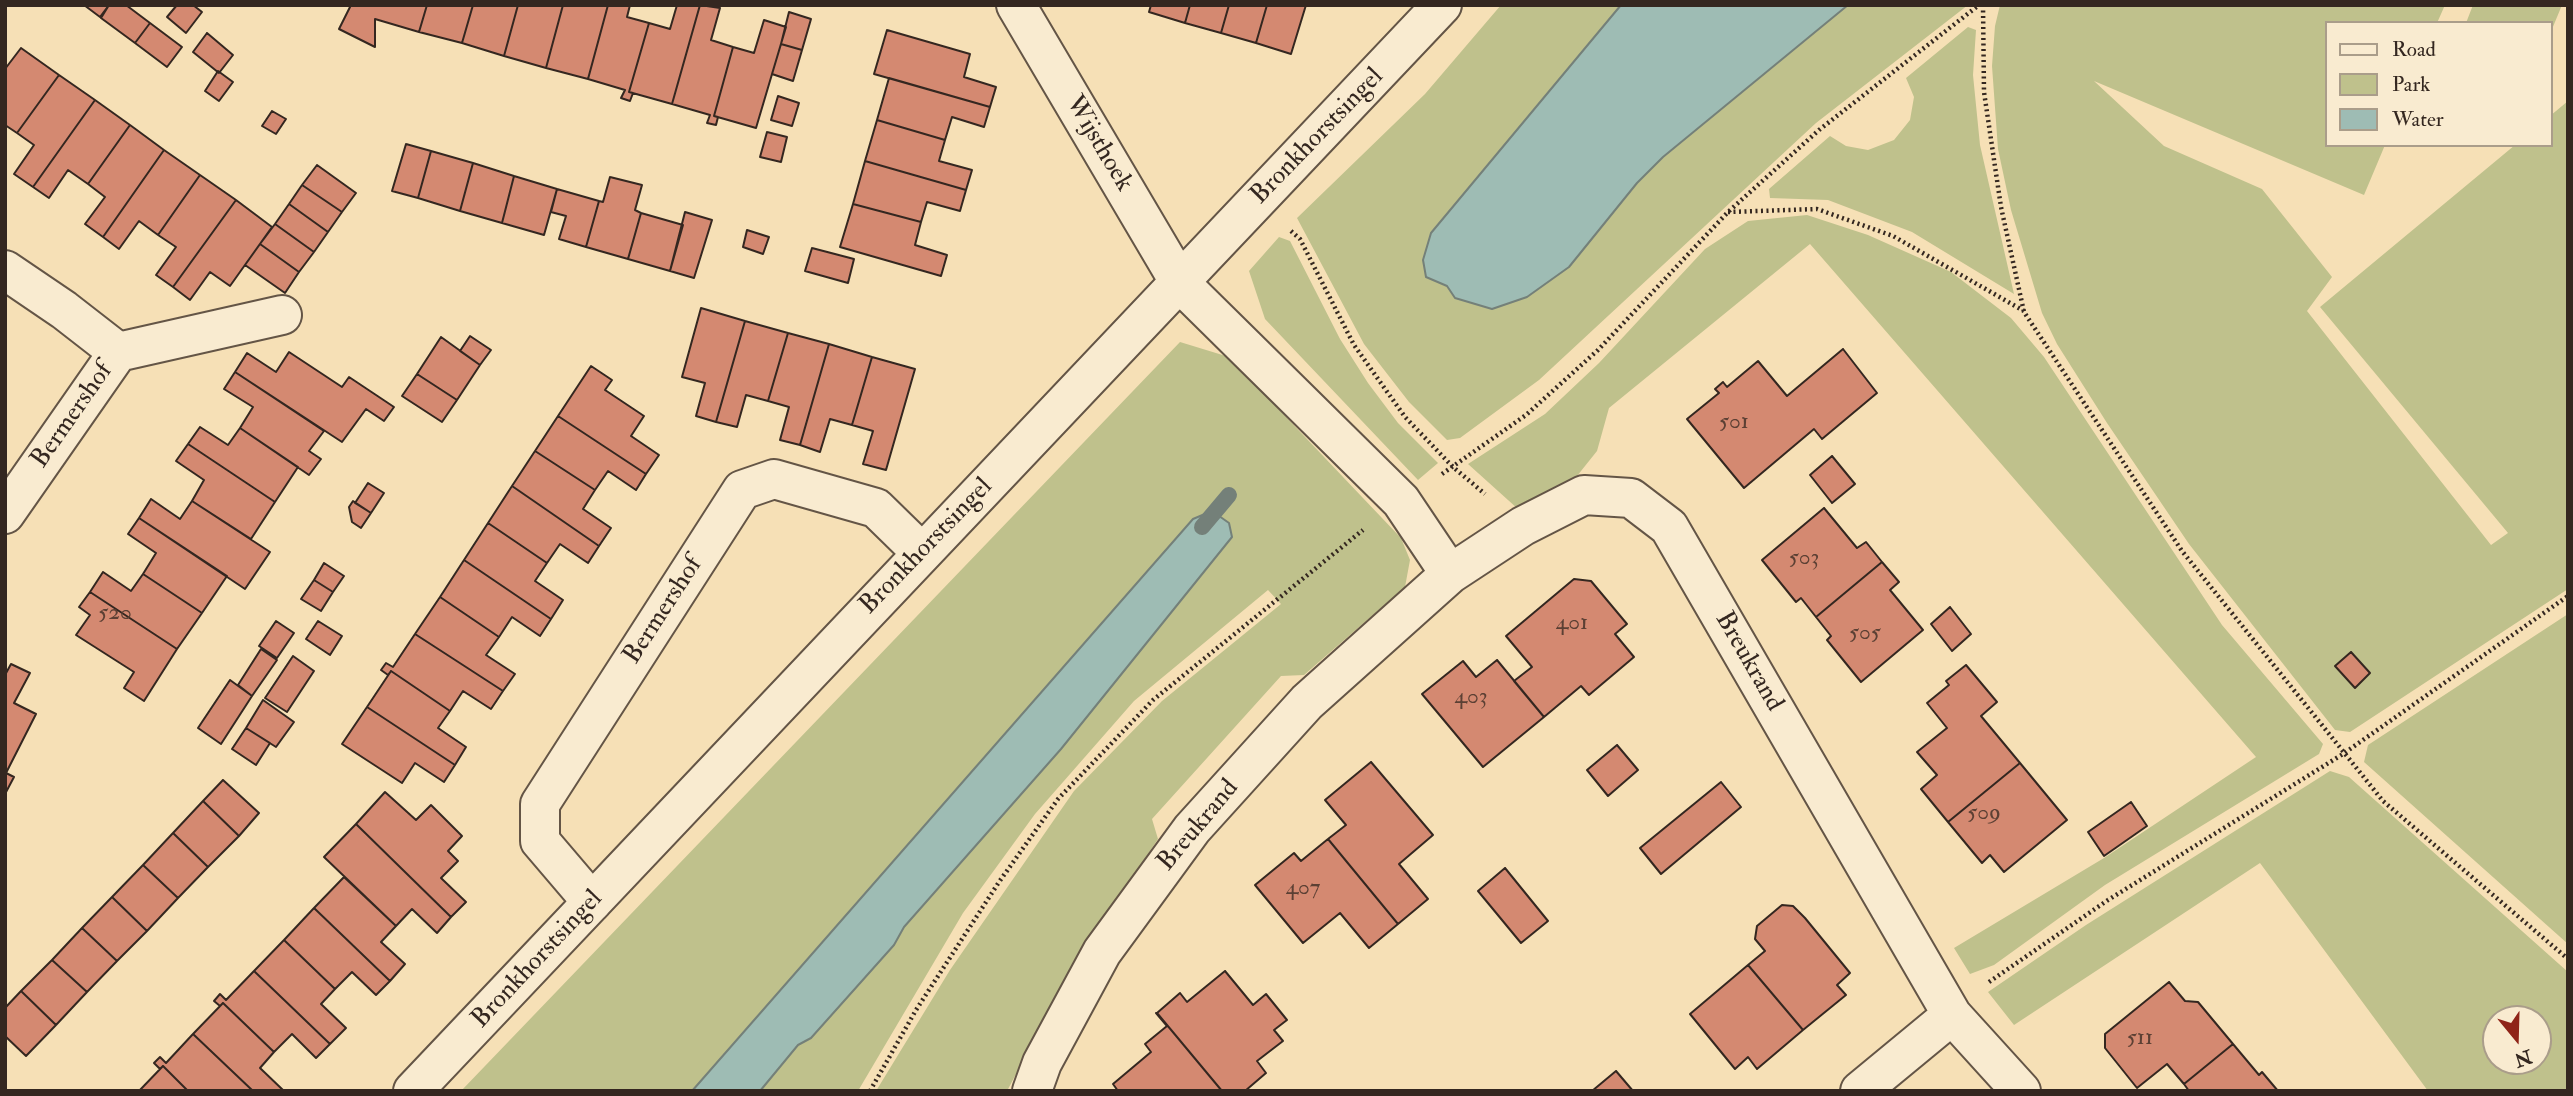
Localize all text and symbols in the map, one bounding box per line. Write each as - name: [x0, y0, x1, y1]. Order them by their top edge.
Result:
- legend: [2324, 21, 2552, 147]
- text: Road: [2392, 36, 2436, 63]
- street label: Bronkhorstsingel: [1245, 62, 1391, 212]
- text: Park: [2392, 71, 2430, 98]
- street label: Wijsthoek: [1057, 90, 1139, 198]
- text: Water: [2392, 106, 2444, 133]
- street label: Bermershof: [25, 357, 121, 475]
- house number: 501: [1719, 409, 1749, 437]
- street label: Bronkhorstsingel: [854, 472, 1000, 622]
- house number: 503: [1789, 545, 1819, 573]
- street label: Bermershof: [618, 551, 710, 671]
- house number: 520: [98, 600, 132, 628]
- street label: Breukrand: [1707, 607, 1789, 717]
- house number: 401: [1556, 610, 1588, 638]
- house number: 505: [1849, 620, 1881, 648]
- house number: 403: [1454, 684, 1488, 712]
- street label: Breukrand: [1152, 774, 1246, 878]
- house number: 509: [1967, 800, 2001, 828]
- house number: 407: [1286, 875, 1320, 903]
- street label: Bronkhorstsingel: [466, 884, 610, 1036]
- north arrow: [2482, 1005, 2552, 1075]
- house number: 511: [2127, 1025, 2153, 1053]
- text: N: [2511, 1044, 2535, 1072]

